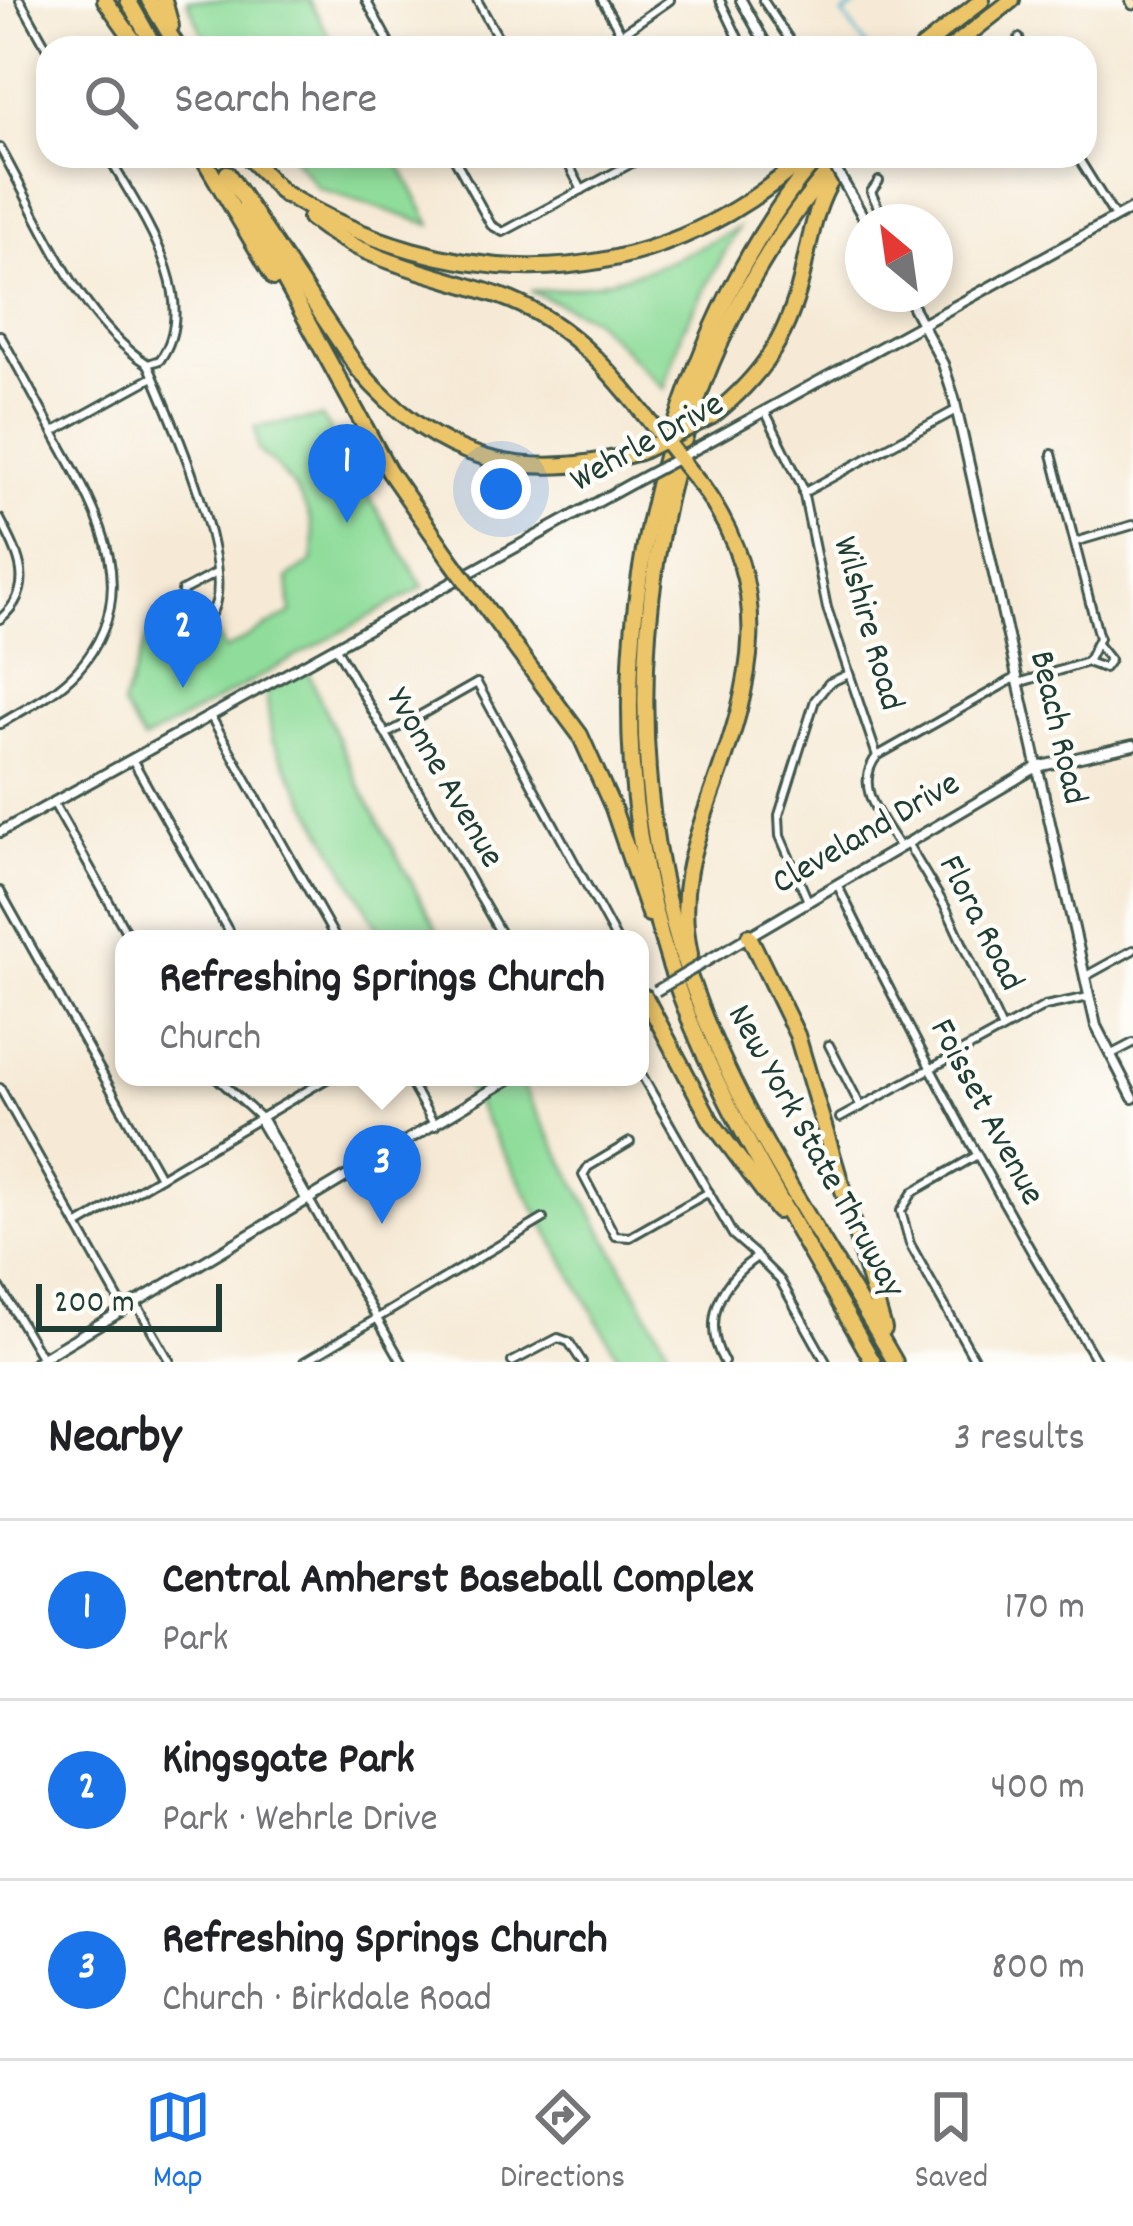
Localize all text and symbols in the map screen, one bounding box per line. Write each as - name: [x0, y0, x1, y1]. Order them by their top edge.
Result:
- search box: [36, 36, 1097, 168]
- icon: search: [78, 69, 144, 135]
- text: Search here: [174, 70, 377, 134]
- north arrow: [845, 204, 953, 312]
- street label: Wehrle Drive: [562, 380, 734, 508]
- pin: 1: [308, 424, 386, 523]
- your location: [471, 459, 531, 519]
- street label: Wilshire Road: [816, 531, 916, 717]
- pin: 2: [144, 589, 222, 688]
- street label: Beach Road: [1013, 646, 1099, 810]
- street label: Yvonne Avenue: [370, 679, 516, 879]
- street label: Cleveland Drive: [763, 760, 971, 910]
- street label: Flora Road: [923, 847, 1035, 1001]
- popup: [115, 930, 649, 1086]
- text: Refreshing Springs Church: [159, 949, 605, 1013]
- street label: New York State Thruway: [712, 996, 917, 1309]
- street label: Foisset Avenue: [914, 1010, 1056, 1216]
- text: Church: [159, 1013, 261, 1068]
- pin: 3: [343, 1125, 421, 1224]
- scale bar: [36, 1278, 222, 1331]
- text: 200 m: [54, 1281, 135, 1328]
- text: Nearby: [48, 1404, 181, 1476]
- text: 3 results: [954, 1413, 1085, 1468]
- text: Central Amherst Baseball Complex: [162, 1550, 753, 1614]
- text: 1: [83, 1582, 91, 1637]
- text: 170 m: [1005, 1582, 1085, 1637]
- text: Park: [162, 1614, 228, 1669]
- text: Kingsgate Park: [162, 1730, 415, 1794]
- text: 2: [78, 1762, 96, 1817]
- text: 400 m: [991, 1762, 1085, 1817]
- text: Park · Wehrle Drive: [162, 1794, 438, 1849]
- text: Refreshing Springs Church: [162, 1910, 608, 1974]
- text: 3: [78, 1942, 96, 1997]
- text: 800 m: [991, 1942, 1085, 1997]
- text: Church · Birkdale Road: [162, 1974, 492, 2029]
- tab: Map: [145, 2084, 211, 2203]
- tab: Directions: [500, 2084, 625, 2203]
- tab: Saved: [915, 2084, 988, 2203]

